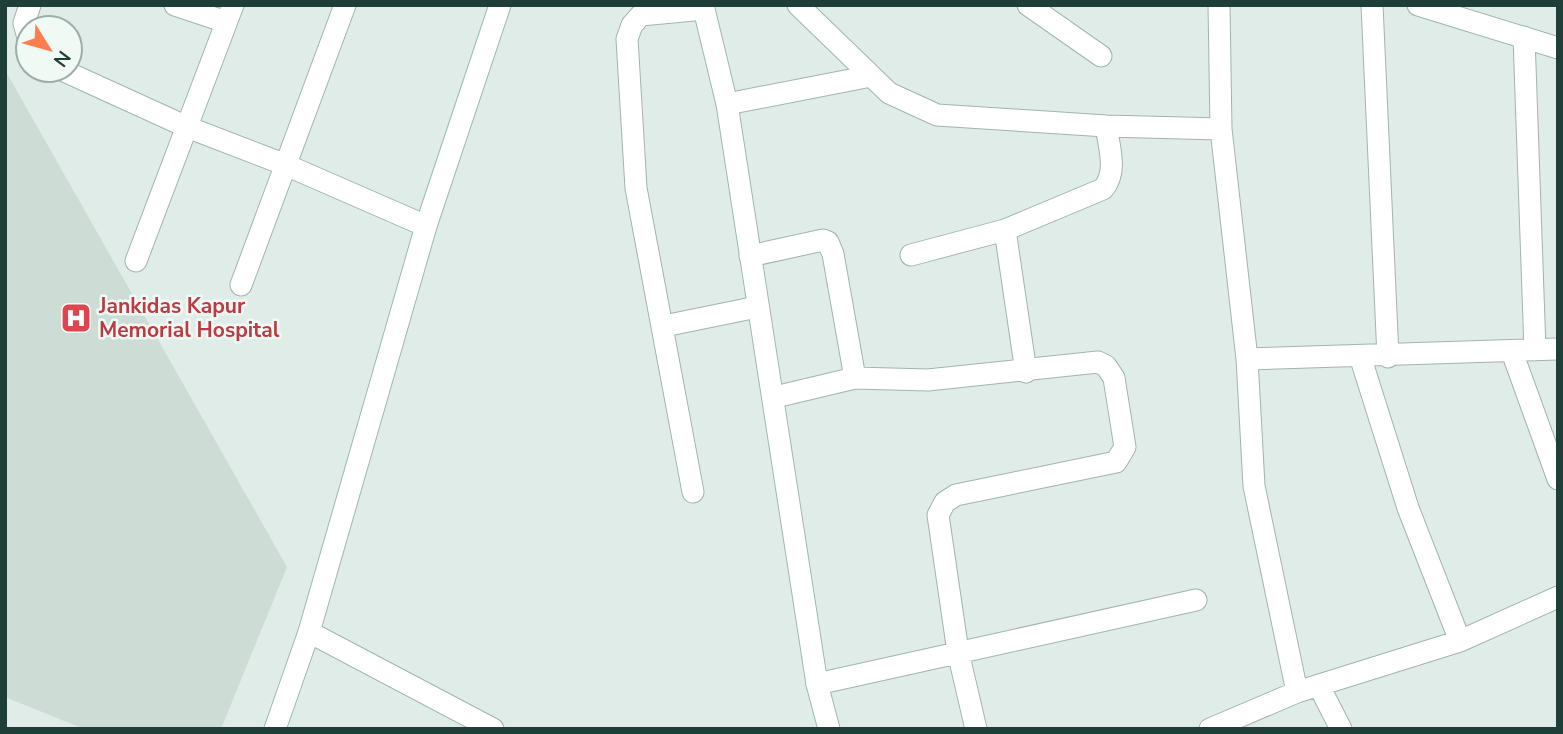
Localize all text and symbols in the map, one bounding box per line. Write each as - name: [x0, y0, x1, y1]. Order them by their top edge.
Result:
- north arrow: [14, 14, 84, 84]
- text: N: [47, 45, 76, 72]
- place label: Jankidas Kapur Memorial Hospital: [98, 292, 280, 344]
- hospital icon: Jankidas Kapur Memorial Hospital: [59, 301, 93, 335]

